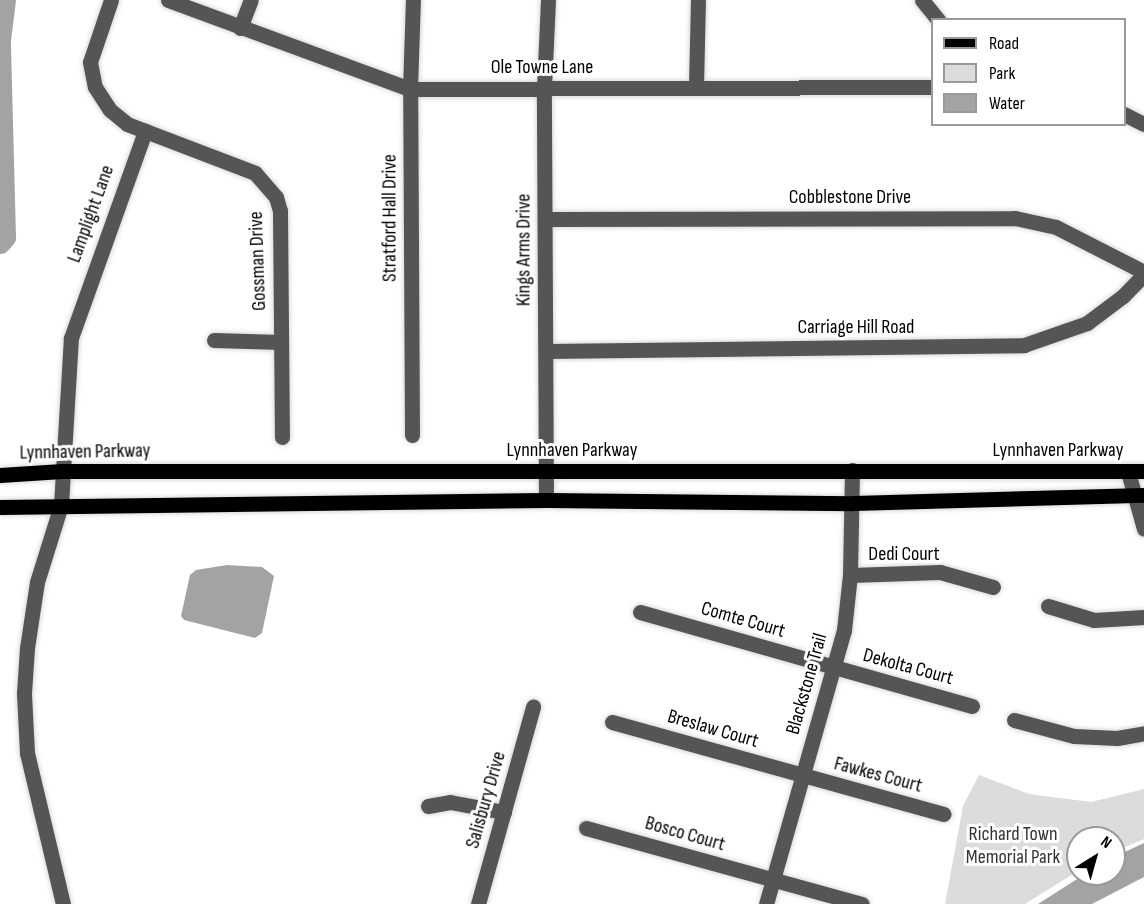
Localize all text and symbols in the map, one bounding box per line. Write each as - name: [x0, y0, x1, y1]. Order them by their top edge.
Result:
- legend: [931, 18, 1126, 126]
- text: Road: [989, 33, 1019, 54]
- street label: Ole Towne Lane: [491, 55, 593, 79]
- text: Park: [989, 63, 1015, 84]
- text: Water: [989, 93, 1025, 114]
- street label: Stratford Hall Drive: [378, 154, 402, 282]
- street label: Lamplight Lane: [62, 162, 120, 266]
- street label: Cobblestone Drive: [789, 185, 911, 209]
- street label: Kings Arms Drive: [512, 194, 536, 306]
- street label: Gossman Drive: [244, 211, 272, 311]
- street label: Carriage Hill Road: [798, 315, 914, 339]
- street label: Lynnhaven Parkway: [507, 438, 637, 462]
- street label: Lynnhaven Parkway: [993, 438, 1123, 462]
- street label: Lynnhaven Parkway: [19, 439, 151, 465]
- street label: Dedi Court: [868, 542, 940, 566]
- street label: Comte Court: [698, 597, 788, 643]
- street label: Blackstone Trail: [781, 631, 833, 737]
- street label: Dekolta Court: [860, 643, 956, 691]
- street label: Breslaw Court: [665, 705, 761, 753]
- street label: Salisbury Drive: [461, 749, 511, 851]
- street label: Fawkes Court: [831, 752, 925, 798]
- street label: Bosco Court: [642, 811, 728, 857]
- park label: Richard Town Memorial Park: [966, 823, 1060, 870]
- north arrow: [1066, 826, 1126, 886]
- text: N: [1097, 833, 1115, 853]

